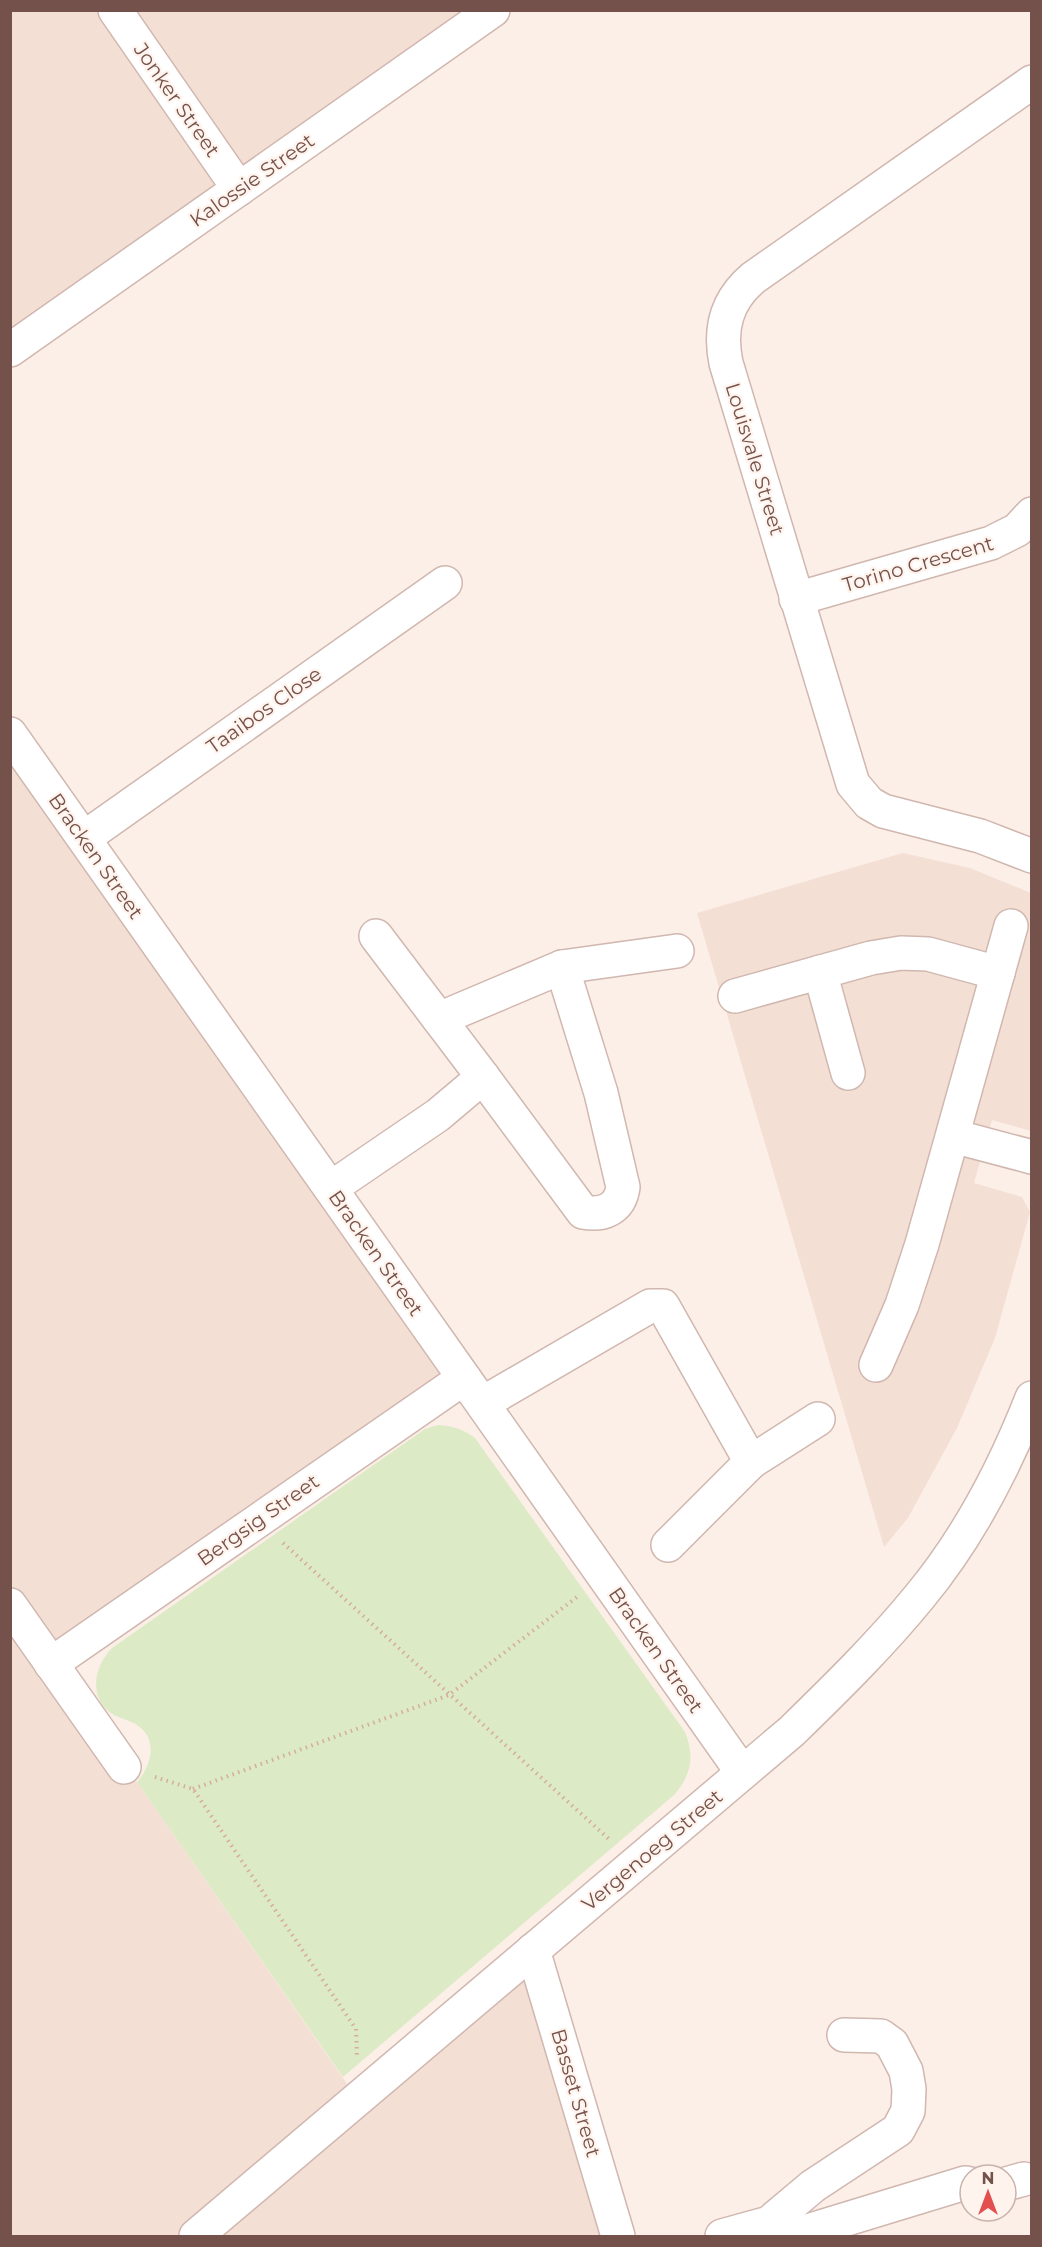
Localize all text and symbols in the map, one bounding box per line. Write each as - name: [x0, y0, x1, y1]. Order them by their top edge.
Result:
- street label: Jonker Street: [128, 38, 225, 162]
- street label: Kalossie Street: [185, 128, 319, 232]
- street label: Louisvale Street: [720, 380, 790, 538]
- street label: Torino Crescent: [840, 531, 996, 597]
- street label: Taaibos Close: [202, 661, 326, 759]
- street label: Bracken Street: [44, 788, 148, 924]
- street label: Bracken Street: [324, 1185, 428, 1321]
- street label: Bergsig Street: [192, 1469, 324, 1571]
- street label: Bracken Street: [604, 1582, 708, 1718]
- street label: Vergenoeg Street: [577, 1784, 727, 1916]
- street label: Basset Street: [546, 2026, 606, 2160]
- north arrow: [958, 2163, 1018, 2223]
- text: N: [982, 2169, 994, 2188]

